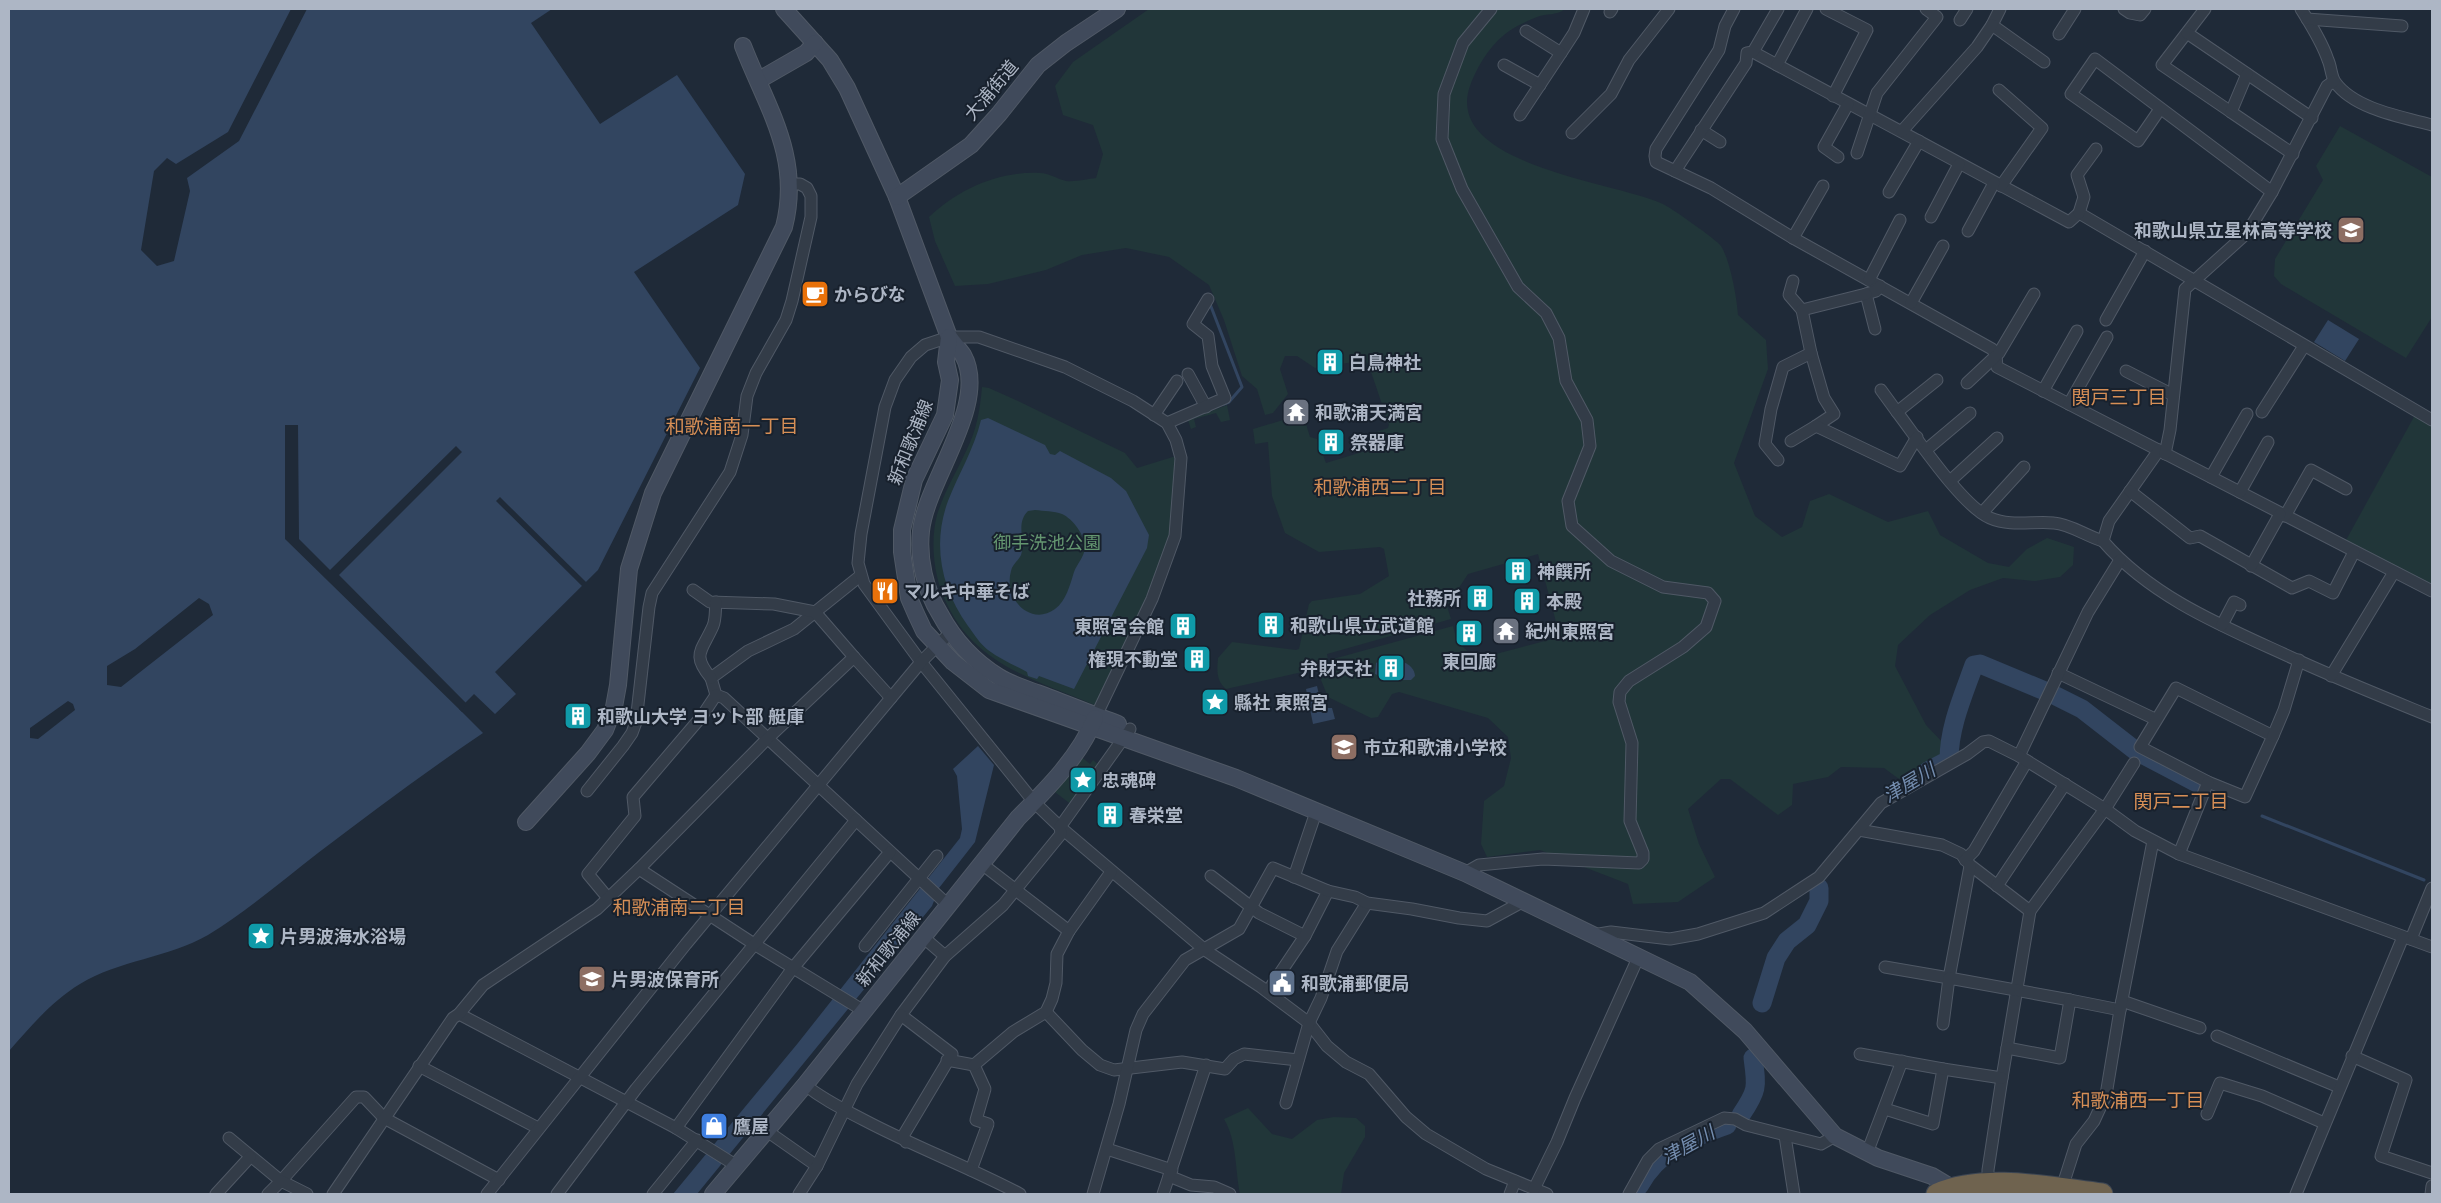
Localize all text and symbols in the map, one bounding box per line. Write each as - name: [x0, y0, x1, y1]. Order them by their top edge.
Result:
- street label: 大浦街道: [959, 55, 1023, 125]
- school or university icon: 和歌山県立星林高等学校: [2336, 215, 2366, 245]
- place label: 和歌山県立星林高等学校: [2134, 219, 2332, 242]
- cafe icon: からびな: [800, 279, 830, 309]
- place label: からびな: [834, 283, 906, 306]
- building icon: 白鳥神社: [1315, 347, 1345, 377]
- place label: 白鳥神社: [1349, 351, 1421, 374]
- district label: 関戸三丁目: [2071, 385, 2167, 410]
- street label: 新和歌浦線: [882, 396, 938, 488]
- temple icon: 和歌浦天満宮: [1281, 397, 1311, 427]
- place label: 和歌浦天満宮: [1315, 401, 1423, 424]
- district label: 和歌浦南一丁目: [665, 414, 799, 439]
- building icon: 祭器庫: [1316, 427, 1346, 457]
- place label: 祭器庫: [1350, 431, 1404, 454]
- district label: 和歌浦西二丁目: [1313, 475, 1447, 500]
- park label: 御手洗池公園: [993, 531, 1101, 554]
- building icon: 神饌所: [1503, 556, 1533, 586]
- place label: 神饌所: [1537, 560, 1591, 583]
- restaurant icon: マルキ中華そば: [870, 576, 900, 606]
- place label: マルキ中華そば: [904, 580, 1030, 603]
- building icon: 社務所: [1465, 583, 1495, 613]
- building icon: 本殿: [1512, 586, 1542, 616]
- place label: 社務所: [1407, 587, 1461, 610]
- place label: 本殿: [1546, 590, 1582, 613]
- building icon: 和歌山県立武道館: [1256, 610, 1286, 640]
- building icon: 東照宮会館: [1168, 611, 1198, 641]
- place label: 和歌山県立武道館: [1290, 614, 1434, 637]
- place label: 東照宮会館: [1074, 615, 1164, 638]
- temple icon: 紀州東照宮: [1491, 616, 1521, 646]
- building icon: 東回廊: [1454, 618, 1484, 648]
- place label: 紀州東照宮: [1525, 620, 1615, 643]
- building icon: 権現不動堂: [1182, 644, 1212, 674]
- place label: 権現不動堂: [1088, 648, 1178, 671]
- place label: 東回廊: [1442, 650, 1496, 673]
- building icon: 弁財天社: [1376, 653, 1406, 683]
- place label: 弁財天社: [1300, 657, 1372, 680]
- place icon: 縣社 東照宮: [1200, 687, 1230, 717]
- place label: 縣社 東照宮: [1234, 691, 1329, 714]
- building icon: 和歌山大学 ヨット部 艇庫: [563, 701, 593, 731]
- place label: 和歌山大学 ヨット部 艇庫: [597, 705, 804, 728]
- school or university icon: 市立和歌浦小学校: [1329, 732, 1359, 762]
- place label: 市立和歌浦小学校: [1363, 736, 1507, 759]
- water label: 津屋川: [1878, 757, 1942, 808]
- place icon: 忠魂碑: [1068, 765, 1098, 795]
- place label: 忠魂碑: [1102, 769, 1156, 792]
- district label: 関戸二丁目: [2133, 789, 2229, 814]
- building icon: 春栄堂: [1095, 800, 1125, 830]
- place label: 春栄堂: [1129, 804, 1183, 827]
- district label: 和歌浦南二丁目: [612, 895, 746, 920]
- street label: 新和歌浦線: [851, 907, 925, 991]
- place icon: 片男波海水浴場: [246, 921, 276, 951]
- place label: 片男波海水浴場: [280, 925, 406, 948]
- school or university icon: 片男波保育所: [577, 964, 607, 994]
- place label: 片男波保育所: [611, 968, 719, 991]
- public building icon: 和歌浦郵便局: [1267, 968, 1297, 998]
- place label: 和歌浦郵便局: [1301, 972, 1409, 995]
- district label: 和歌浦西一丁目: [2071, 1088, 2205, 1113]
- shop icon: 鷹屋: [699, 1111, 729, 1141]
- place label: 鷹屋: [733, 1115, 769, 1138]
- water label: 津屋川: [1657, 1119, 1721, 1170]

